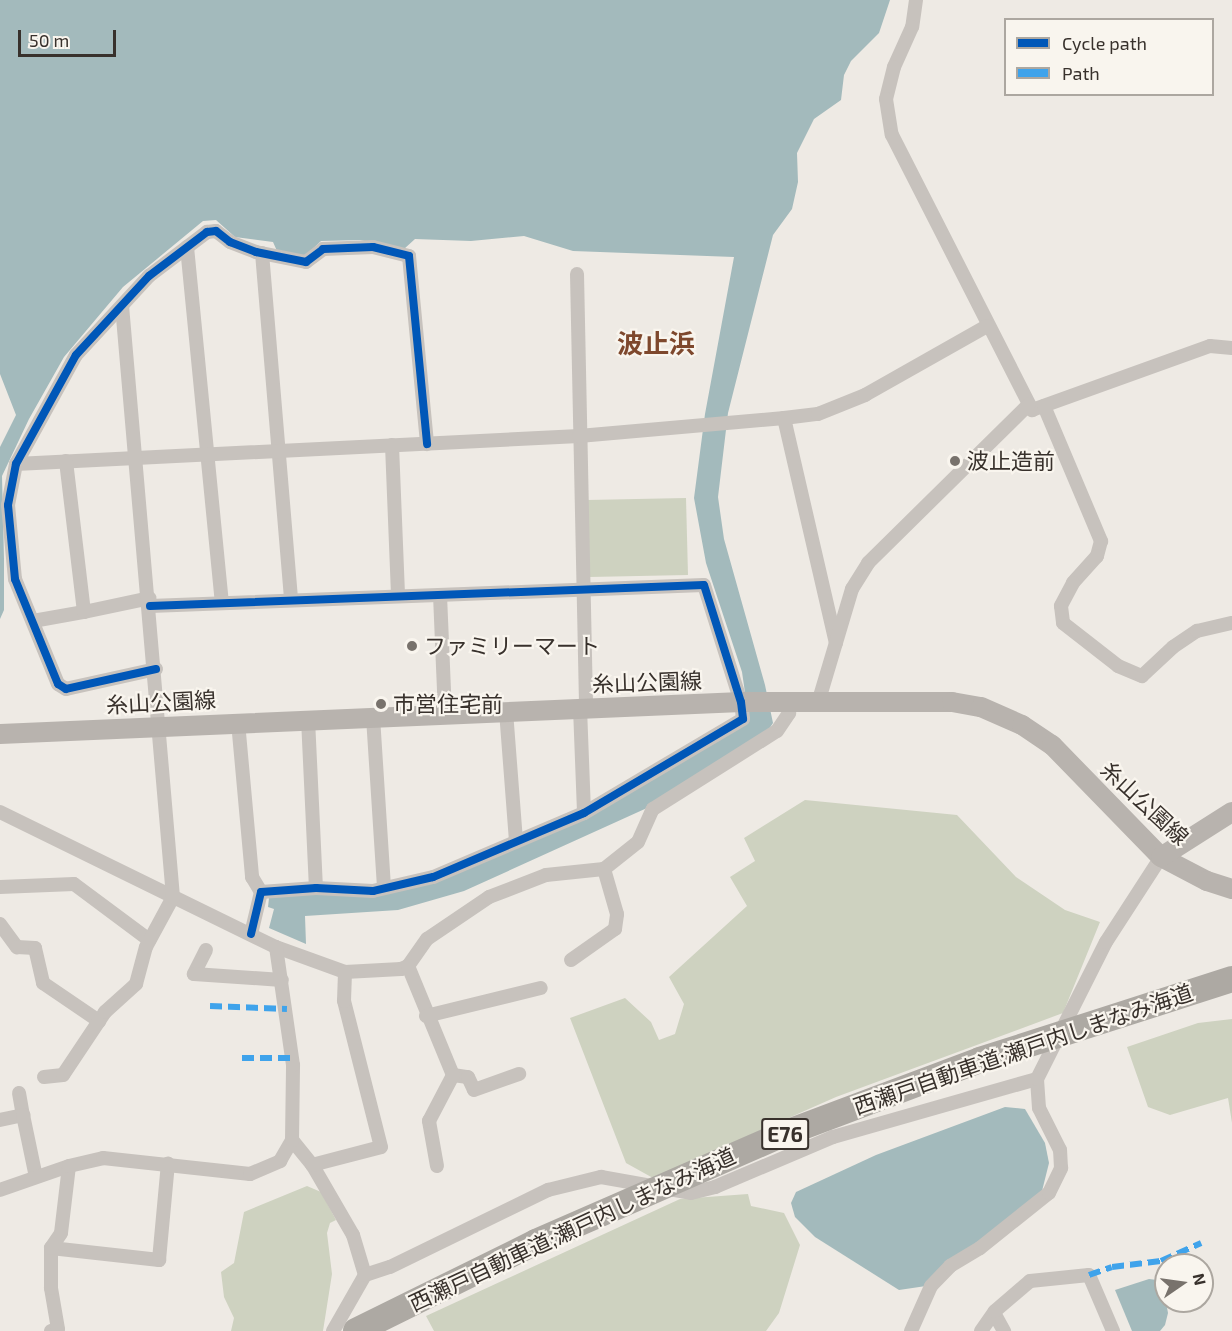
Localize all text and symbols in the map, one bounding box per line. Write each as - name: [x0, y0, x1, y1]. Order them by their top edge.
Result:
- scale bar: [21, 18, 118, 56]
- legend: [1004, 18, 1214, 96]
- text: 50 m: [29, 29, 69, 51]
- text: Cycle path: [1062, 32, 1147, 54]
- text: Path: [1062, 62, 1100, 84]
- district label: 波止浜: [617, 327, 695, 359]
- place label: 波止造前: [967, 448, 1055, 474]
- marker: 波止造前: [948, 454, 962, 468]
- place label: ファミリーマート: [424, 633, 600, 659]
- marker: ファミリーマート: [405, 639, 419, 653]
- street label: 糸山公園線: [592, 667, 702, 697]
- street label: 糸山公園線: [105, 686, 217, 718]
- place label: 市営住宅前: [393, 691, 503, 717]
- marker: 市営住宅前: [374, 697, 388, 711]
- street label: 糸山公園線: [1096, 756, 1194, 850]
- street label: 西瀬戸自動車道;瀬戸内しまなみ海道: [850, 978, 1196, 1120]
- road number: E76: [761, 1116, 809, 1152]
- street label: 西瀬戸自動車道;瀬戸内しまなみ海道: [405, 1142, 739, 1316]
- north arrow: [1154, 1253, 1214, 1313]
- text: N: [1190, 1272, 1211, 1287]

